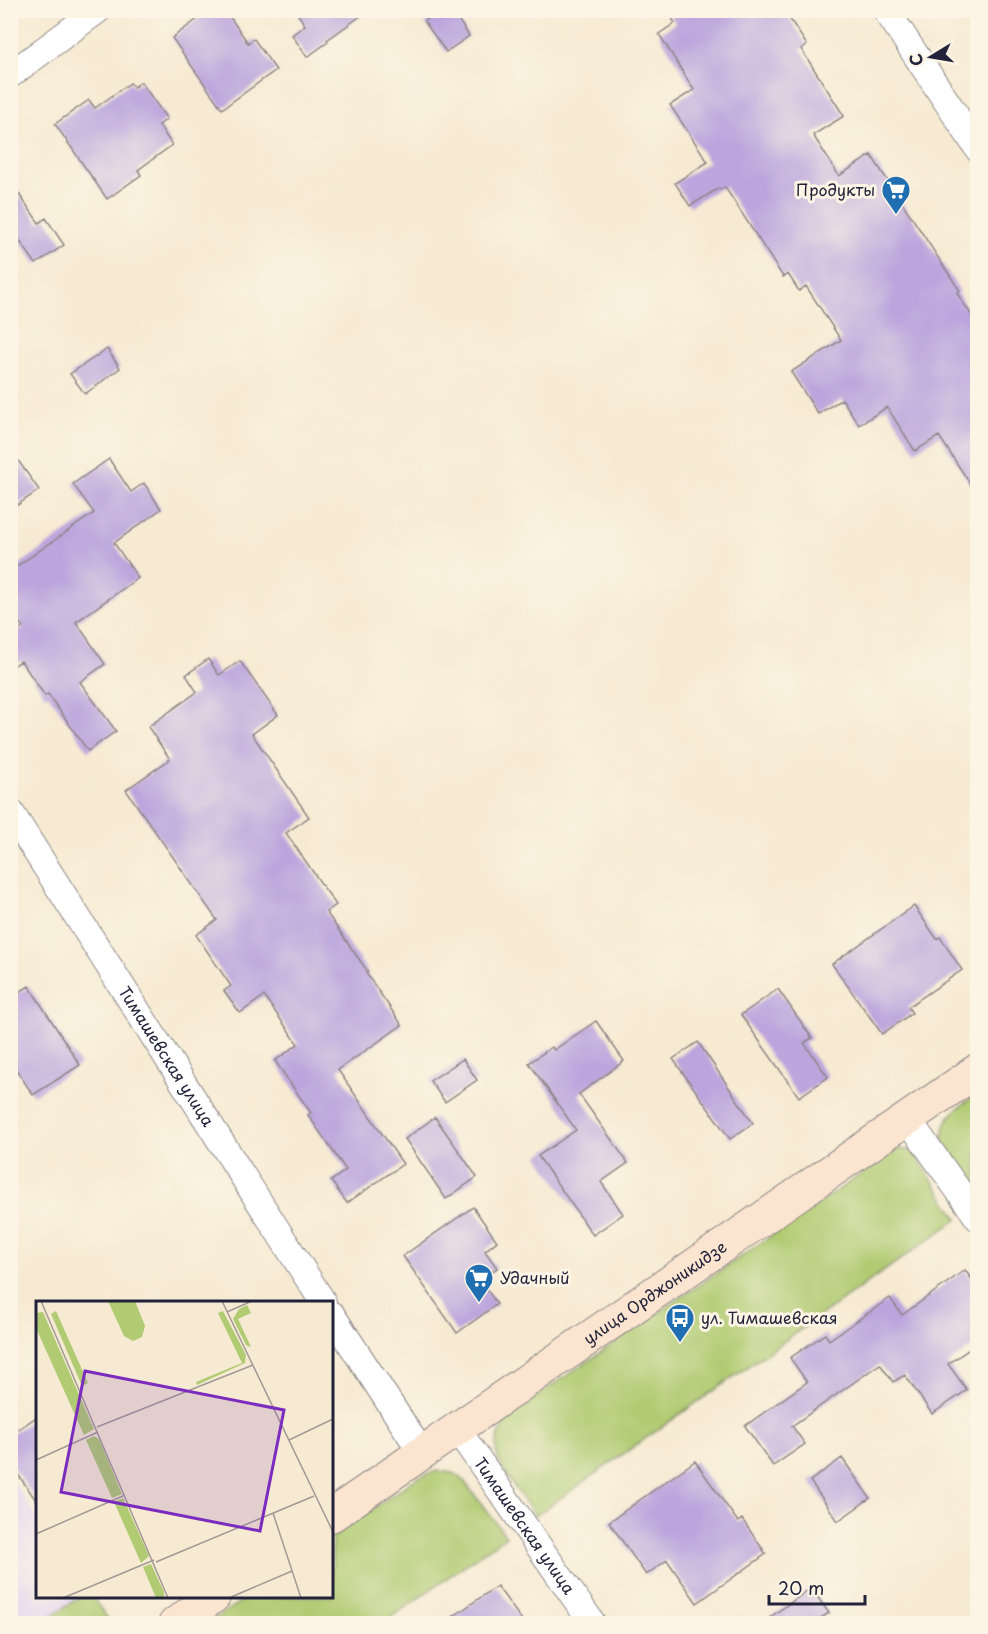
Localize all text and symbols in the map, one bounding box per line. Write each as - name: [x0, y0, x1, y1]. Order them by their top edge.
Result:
- north arrow: [901, 27, 961, 87]
- text: С: [902, 52, 928, 68]
- supermarket icon: Продукты: [880, 174, 912, 216]
- place label: Продукты: [796, 177, 875, 201]
- street label: Тимашевская улица: [114, 981, 221, 1131]
- street label: улица Орджоникидзе: [578, 1234, 731, 1350]
- supermarket icon: Удачный: [463, 1262, 495, 1304]
- place label: Удачный: [500, 1265, 570, 1289]
- inset map: [36, 1301, 333, 1598]
- bus stop icon: ул. Тимашевская: [664, 1302, 696, 1344]
- place label: ул. Тимашевская: [701, 1305, 837, 1329]
- street label: Тимашевская улица: [469, 1452, 582, 1599]
- scale bar: [769, 1568, 865, 1606]
- text: 20 m: [778, 1574, 824, 1601]

